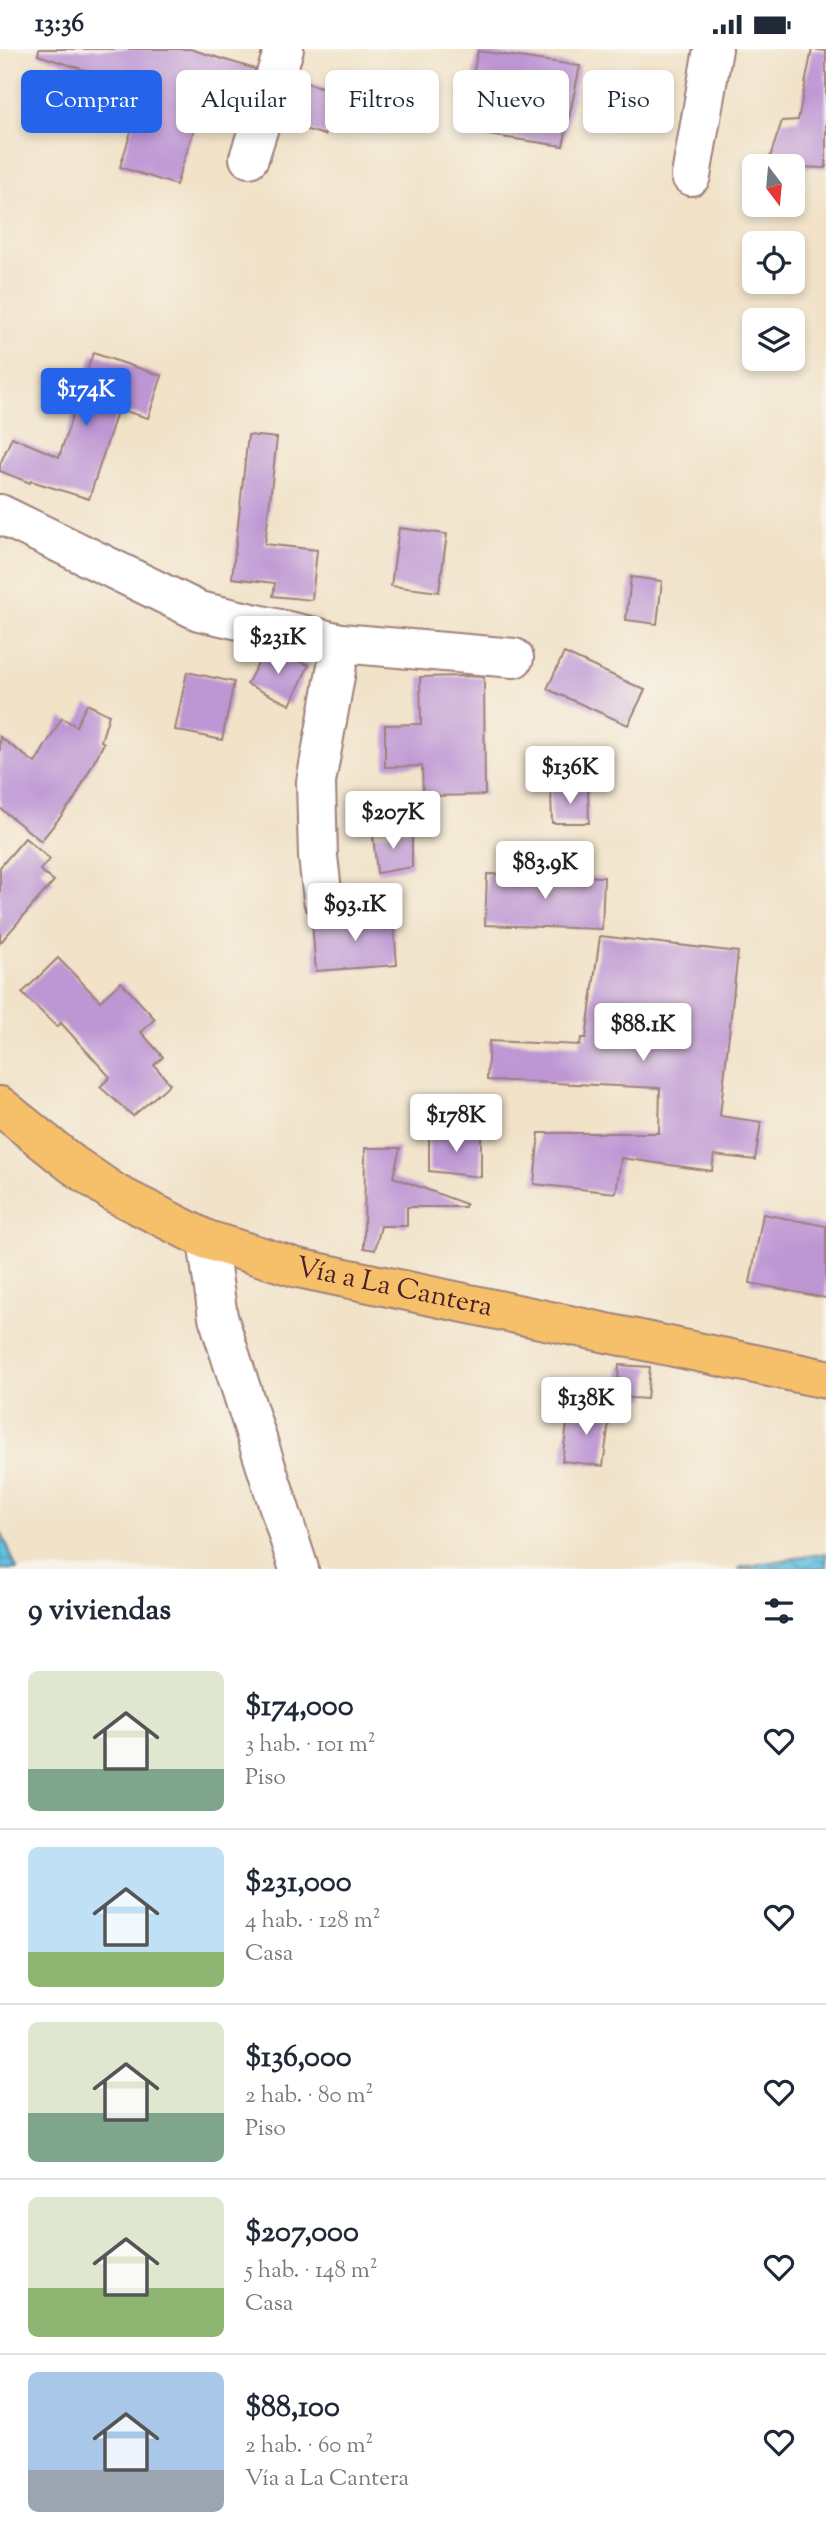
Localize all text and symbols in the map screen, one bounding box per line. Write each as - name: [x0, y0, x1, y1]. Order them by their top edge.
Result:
- text: 13:36: [35, 6, 84, 43]
- chip: Comprar: [21, 70, 162, 133]
- chip: Alquilar: [176, 70, 311, 133]
- chip: Filtros: [325, 70, 439, 133]
- chip: Nuevo: [453, 70, 569, 133]
- chip: Piso: [583, 70, 674, 133]
- north arrow: [742, 154, 805, 217]
- map controls: [742, 154, 805, 371]
- button: locate: [742, 231, 805, 294]
- button: layers: [742, 308, 805, 371]
- pin: $174K: [37, 369, 135, 428]
- text: $174K: [57, 374, 115, 407]
- pin: $231K: [229, 617, 327, 676]
- text: $231K: [250, 622, 306, 655]
- pin: $136K: [521, 747, 619, 806]
- text: $136K: [541, 752, 599, 785]
- pin: $207K: [344, 791, 442, 851]
- text: $207K: [361, 797, 425, 830]
- pin: $83.9K: [488, 841, 602, 901]
- text: $83.9K: [512, 847, 578, 880]
- pin: $93.1K: [298, 883, 412, 943]
- text: $93.1K: [324, 889, 387, 922]
- pin: $88.1K: [586, 1003, 700, 1063]
- text: $88.1K: [610, 1009, 676, 1042]
- pin: $178K: [407, 1095, 505, 1154]
- text: $178K: [426, 1100, 486, 1133]
- street label: Vía a La Cantera: [292, 1248, 496, 1328]
- pin: $138K: [537, 1377, 635, 1437]
- text: $138K: [557, 1383, 615, 1416]
- text: 9 viviendas: [28, 1590, 171, 1633]
- icon: filters: [760, 1592, 798, 1630]
- text: $174,000: [245, 1686, 354, 1729]
- icon: home: [84, 1699, 168, 1783]
- icon: heart: [760, 1722, 798, 1760]
- text: 3 hab. · 101 m²: [245, 1729, 375, 1762]
- text: Piso: [245, 1762, 286, 1795]
- text: $231,000: [245, 1862, 352, 1905]
- icon: home: [84, 1875, 168, 1959]
- icon: heart: [760, 1898, 798, 1936]
- text: 4 hab. · 128 m²: [245, 1905, 380, 1938]
- text: Casa: [245, 1938, 293, 1971]
- text: $136,000: [245, 2037, 352, 2080]
- icon: home: [84, 2050, 168, 2134]
- icon: heart: [760, 2073, 798, 2111]
- text: 2 hab. · 80 m²: [245, 2080, 373, 2113]
- text: Piso: [245, 2113, 286, 2146]
- text: $207,000: [245, 2212, 359, 2255]
- icon: home: [84, 2225, 168, 2309]
- icon: heart: [760, 2248, 798, 2286]
- text: 5 hab. · 148 m²: [245, 2255, 378, 2288]
- text: Casa: [245, 2288, 293, 2321]
- text: $88,100: [245, 2387, 340, 2430]
- icon: home: [84, 2400, 168, 2484]
- icon: heart: [760, 2423, 798, 2461]
- text: 2 hab. · 60 m²: [245, 2430, 373, 2463]
- text: Vía a La Cantera: [245, 2463, 409, 2496]

